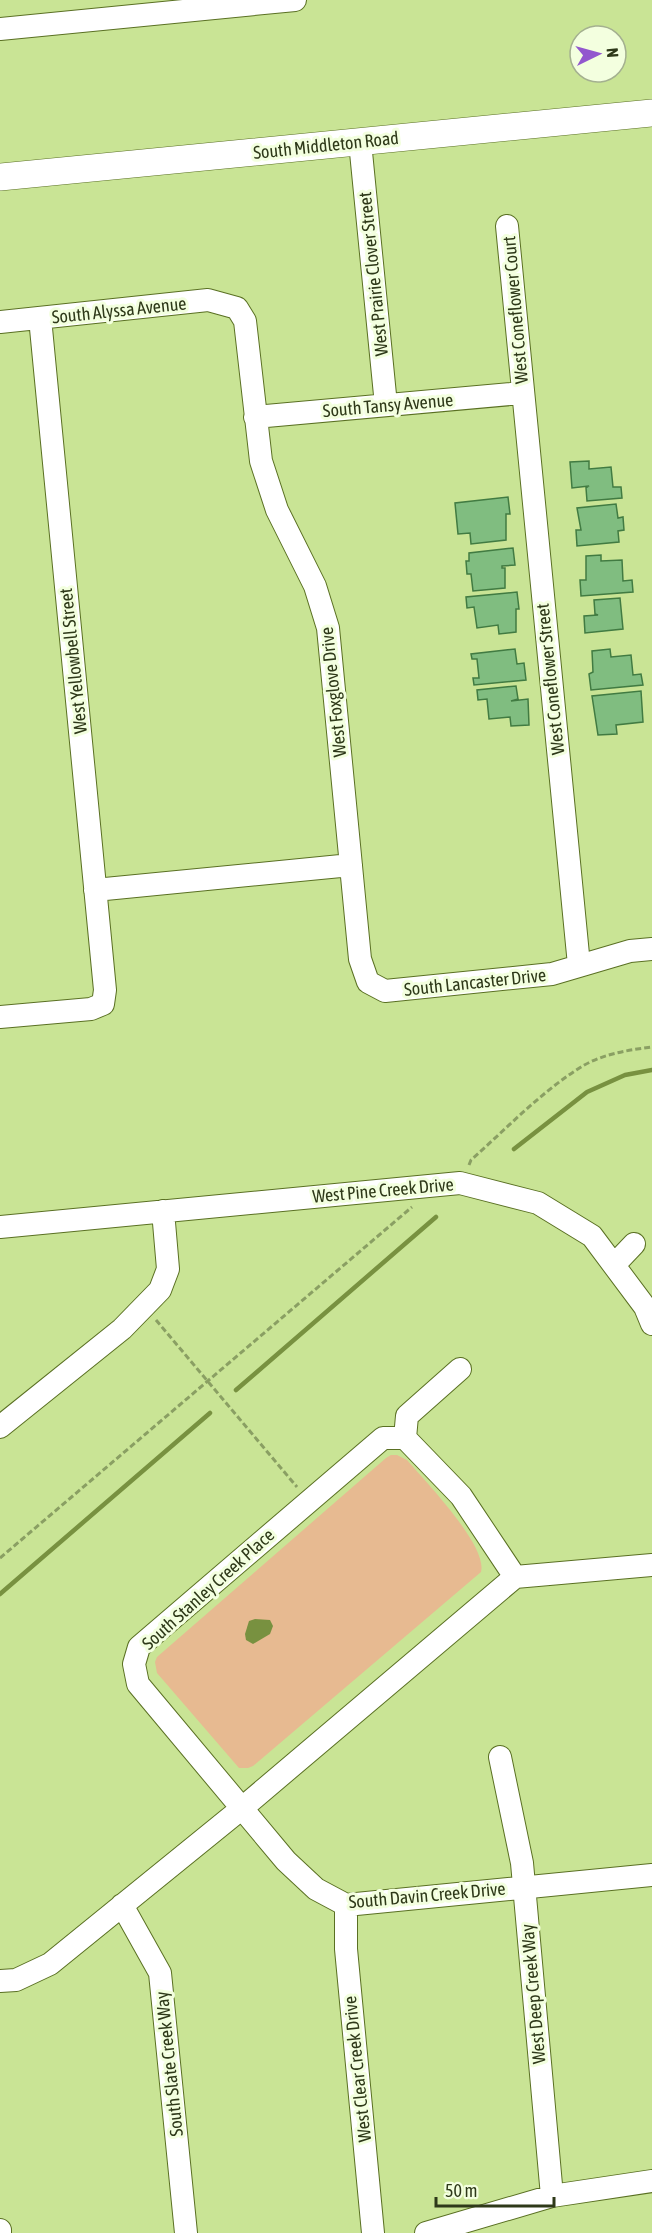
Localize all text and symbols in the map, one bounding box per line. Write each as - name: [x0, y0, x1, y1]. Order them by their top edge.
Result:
- north arrow: [568, 24, 628, 84]
- text: N: [604, 47, 622, 58]
- street label: South Middleton Road: [252, 127, 400, 163]
- street label: West Prairie Clover Street: [354, 191, 392, 357]
- street label: West Coneflower Court: [498, 235, 532, 385]
- street label: South Alyssa Avenue: [51, 292, 187, 328]
- street label: South Tansy Avenue: [322, 389, 454, 421]
- street label: West Yellowbell Street: [55, 587, 91, 735]
- street label: West Coneflower Street: [532, 602, 568, 756]
- street label: West Foxglove Drive: [316, 626, 350, 758]
- street label: South Lancaster Drive: [403, 964, 547, 1000]
- street label: West Pine Creek Drive: [312, 1173, 454, 1207]
- street label: South Stanley Creek Place: [138, 1524, 278, 1654]
- street label: South Davin Creek Drive: [348, 1878, 506, 1912]
- street label: West Deep Creek Way: [516, 1923, 550, 2065]
- street label: South Slate Creek Way: [151, 1990, 187, 2138]
- street label: West Clear Creek Drive: [339, 1995, 375, 2143]
- scale bar: [436, 2170, 554, 2208]
- text: 50 m: [445, 2180, 477, 2201]

